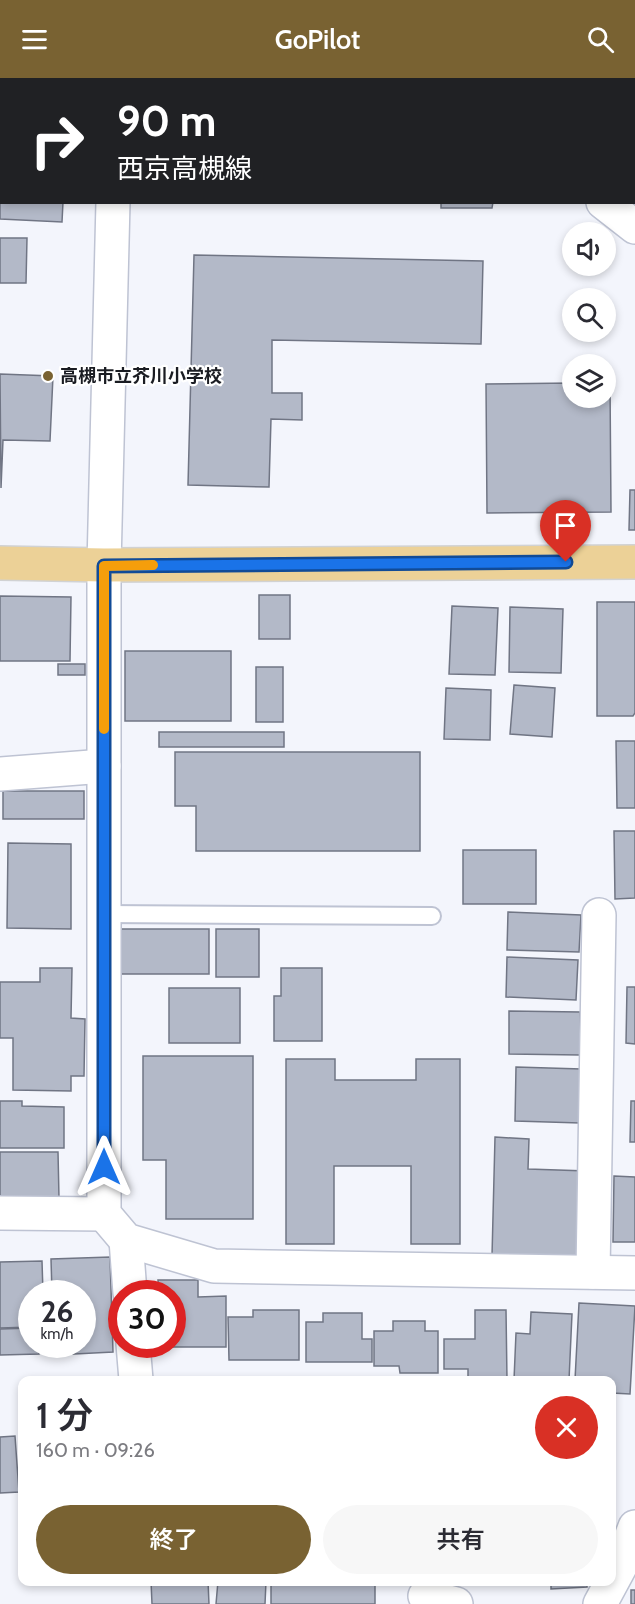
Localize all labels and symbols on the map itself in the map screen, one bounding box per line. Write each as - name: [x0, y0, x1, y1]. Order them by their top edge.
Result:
- place label: 高槻市立芥川小学校: [60, 365, 222, 387]
- marker: 高槻市立芥川小学校: [41, 369, 55, 383]
- pin: [540, 500, 591, 562]
- position arrow: [72, 1135, 136, 1199]
- speed limit sign: 30: [108, 1280, 186, 1358]

